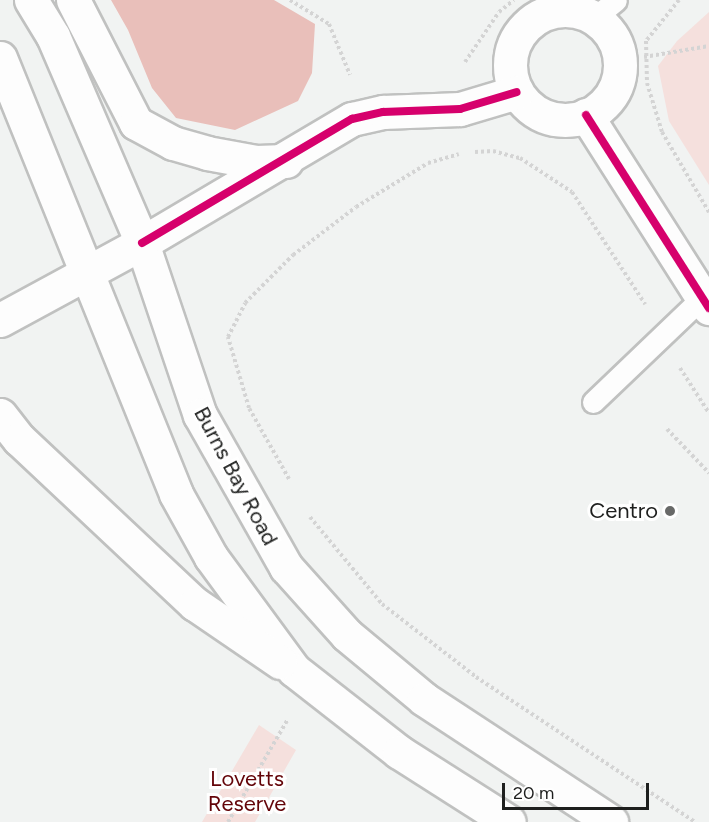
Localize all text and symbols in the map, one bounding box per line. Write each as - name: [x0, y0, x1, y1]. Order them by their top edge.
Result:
- street label: Burns Bay Road: [188, 402, 284, 550]
- place label: Centro: [589, 498, 658, 524]
- marker: Centro: [663, 504, 677, 518]
- park label: Lovetts Reserve: [208, 765, 286, 816]
- scale bar: [505, 771, 652, 809]
- text: 20 m: [513, 782, 554, 804]

